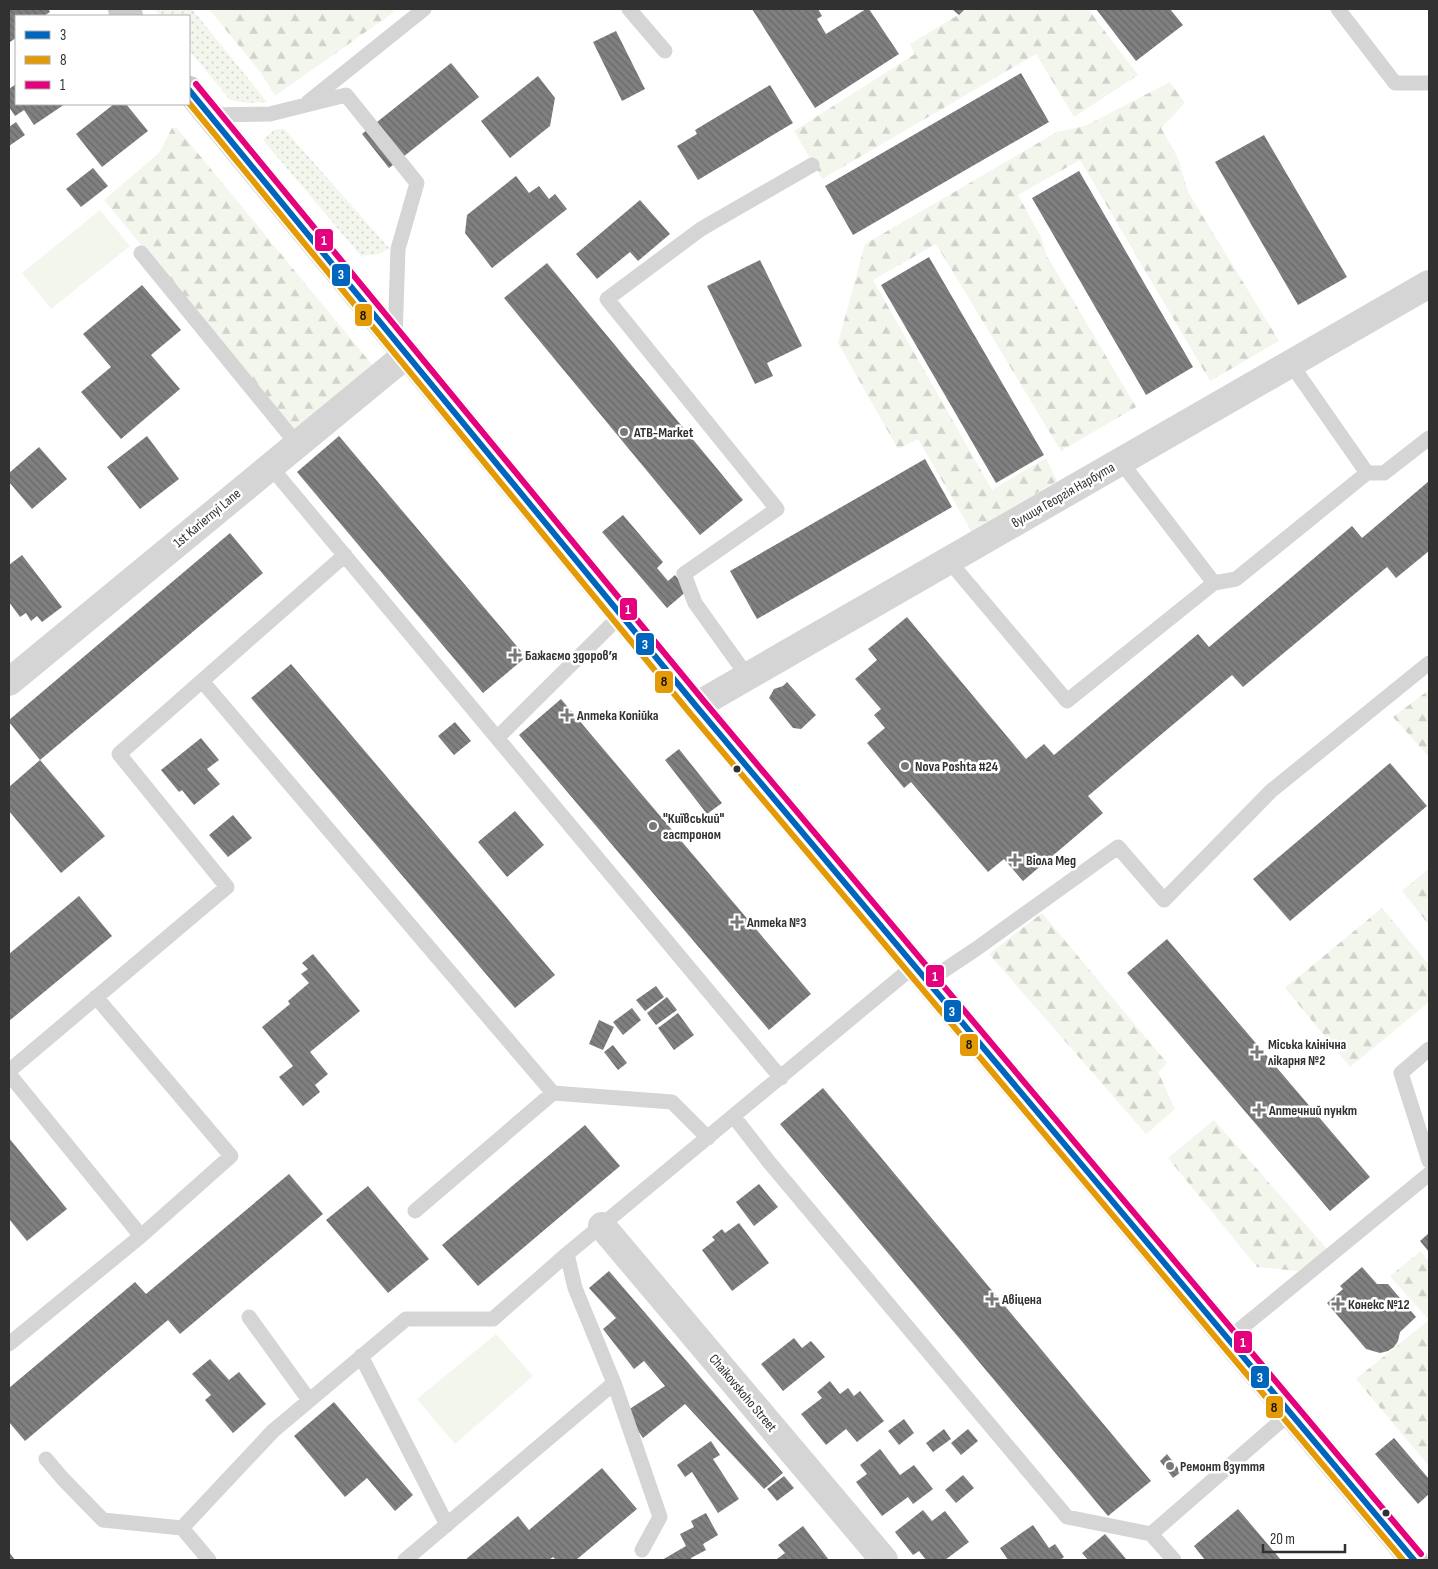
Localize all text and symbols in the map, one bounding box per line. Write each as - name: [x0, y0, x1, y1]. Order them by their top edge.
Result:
- legend: [15, 15, 190, 105]
- text: 3: [60, 26, 66, 45]
- text: 8: [60, 51, 67, 70]
- text: 1: [60, 76, 66, 95]
- line badge: 1: [314, 228, 334, 252]
- text: 1: [321, 232, 327, 249]
- line badge: 3: [331, 263, 351, 287]
- text: 3: [338, 266, 344, 283]
- line badge: 8: [354, 303, 373, 327]
- text: 8: [360, 307, 367, 324]
- place label: ATB-Market: [633, 424, 694, 441]
- marker: ATB-Market: [618, 426, 630, 438]
- street label: вулиця Георгія Нарбута: [1008, 459, 1118, 531]
- street label: 1st Kariernyi Lane: [170, 485, 244, 551]
- line badge: 1: [619, 597, 638, 621]
- text: 1: [625, 601, 631, 618]
- line badge: 3: [635, 632, 655, 656]
- text: 3: [642, 636, 648, 653]
- place label: Бажаємо здоров’я: [525, 647, 617, 664]
- marker: Бажаємо здоров’я: [509, 649, 521, 661]
- line badge: 8: [654, 670, 674, 694]
- text: 8: [661, 673, 668, 690]
- place label: Аптека Копійка: [576, 707, 659, 724]
- marker: Аптека Копійка: [561, 709, 573, 721]
- place label: Nova Poshta #24: [915, 758, 999, 775]
- marker: Nova Poshta #24: [899, 760, 911, 772]
- unlabelled marker: [732, 764, 742, 774]
- place label: "Київський" гастроном: [663, 810, 725, 843]
- marker: "Київський" гастроном: [647, 820, 659, 832]
- place label: Віола Мед: [1026, 852, 1076, 869]
- marker: Віола Мед: [1008, 853, 1022, 867]
- place label: Аптека №3: [746, 914, 806, 931]
- marker: Аптека №3: [731, 916, 743, 928]
- line badge: 1: [925, 964, 945, 988]
- text: 1: [932, 968, 938, 985]
- line badge: 3: [943, 999, 962, 1023]
- text: 3: [949, 1003, 955, 1020]
- line badge: 8: [959, 1033, 979, 1057]
- text: 8: [966, 1036, 973, 1053]
- place label: Міська клінічна лікарня №2: [1268, 1036, 1347, 1069]
- marker: Міська клінічна лікарня №2: [1250, 1045, 1264, 1059]
- place label: Аптечний пункт: [1268, 1102, 1357, 1119]
- marker: Аптечний пункт: [1253, 1104, 1265, 1116]
- place label: Авіцена: [1001, 1291, 1042, 1308]
- marker: Авіцена: [986, 1293, 998, 1305]
- place label: Конекс №12: [1348, 1296, 1410, 1313]
- marker: Конекс №12: [1332, 1298, 1344, 1310]
- line badge: 1: [1233, 1330, 1253, 1354]
- text: 1: [1240, 1334, 1246, 1351]
- street label: Chaikovskoho Street: [705, 1351, 781, 1435]
- line badge: 3: [1250, 1365, 1270, 1389]
- text: 3: [1257, 1369, 1263, 1386]
- line badge: 8: [1265, 1395, 1284, 1419]
- text: 8: [1271, 1399, 1278, 1416]
- place label: Ремонт взуття: [1180, 1458, 1265, 1475]
- marker: Ремонт взуття: [1164, 1460, 1176, 1472]
- unlabelled marker: [1381, 1508, 1391, 1518]
- scale bar: [1263, 1522, 1346, 1554]
- text: 20 m: [1270, 1530, 1295, 1549]

